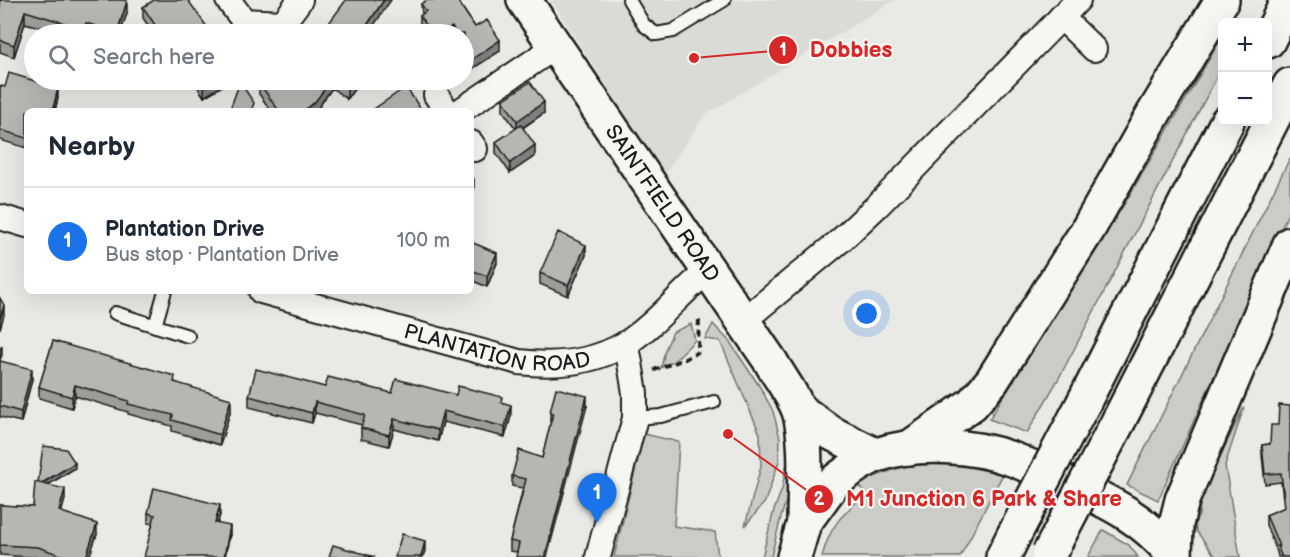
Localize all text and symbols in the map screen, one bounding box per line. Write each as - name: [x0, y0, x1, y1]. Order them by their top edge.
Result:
- map controls: [1218, 18, 1272, 126]
- button: +: [1218, 18, 1272, 72]
- search box: [24, 24, 474, 90]
- callout: Dobbies: [768, 30, 904, 70]
- text: Dobbies: [810, 37, 892, 64]
- text: 1: [779, 40, 787, 61]
- icon: search: [45, 41, 78, 74]
- text: Search here: [93, 44, 215, 71]
- button: −: [1218, 72, 1272, 126]
- street label: SAINTFIELD ROAD: [600, 120, 725, 287]
- text: Nearby: [48, 132, 135, 163]
- text: Plantation Drive: [105, 216, 265, 243]
- text: 1: [63, 229, 72, 253]
- text: 100 m: [397, 229, 450, 253]
- text: Bus stop · Plantation Drive: [105, 243, 339, 267]
- your location: [852, 299, 881, 328]
- street label: PLANTATION ROAD: [401, 319, 593, 377]
- pin: 1: [578, 474, 616, 523]
- callout: M1 Junction 6 Park & Share: [804, 479, 1134, 519]
- text: M1 Junction 6 Park & Share: [846, 486, 1122, 513]
- text: 2: [814, 489, 825, 510]

